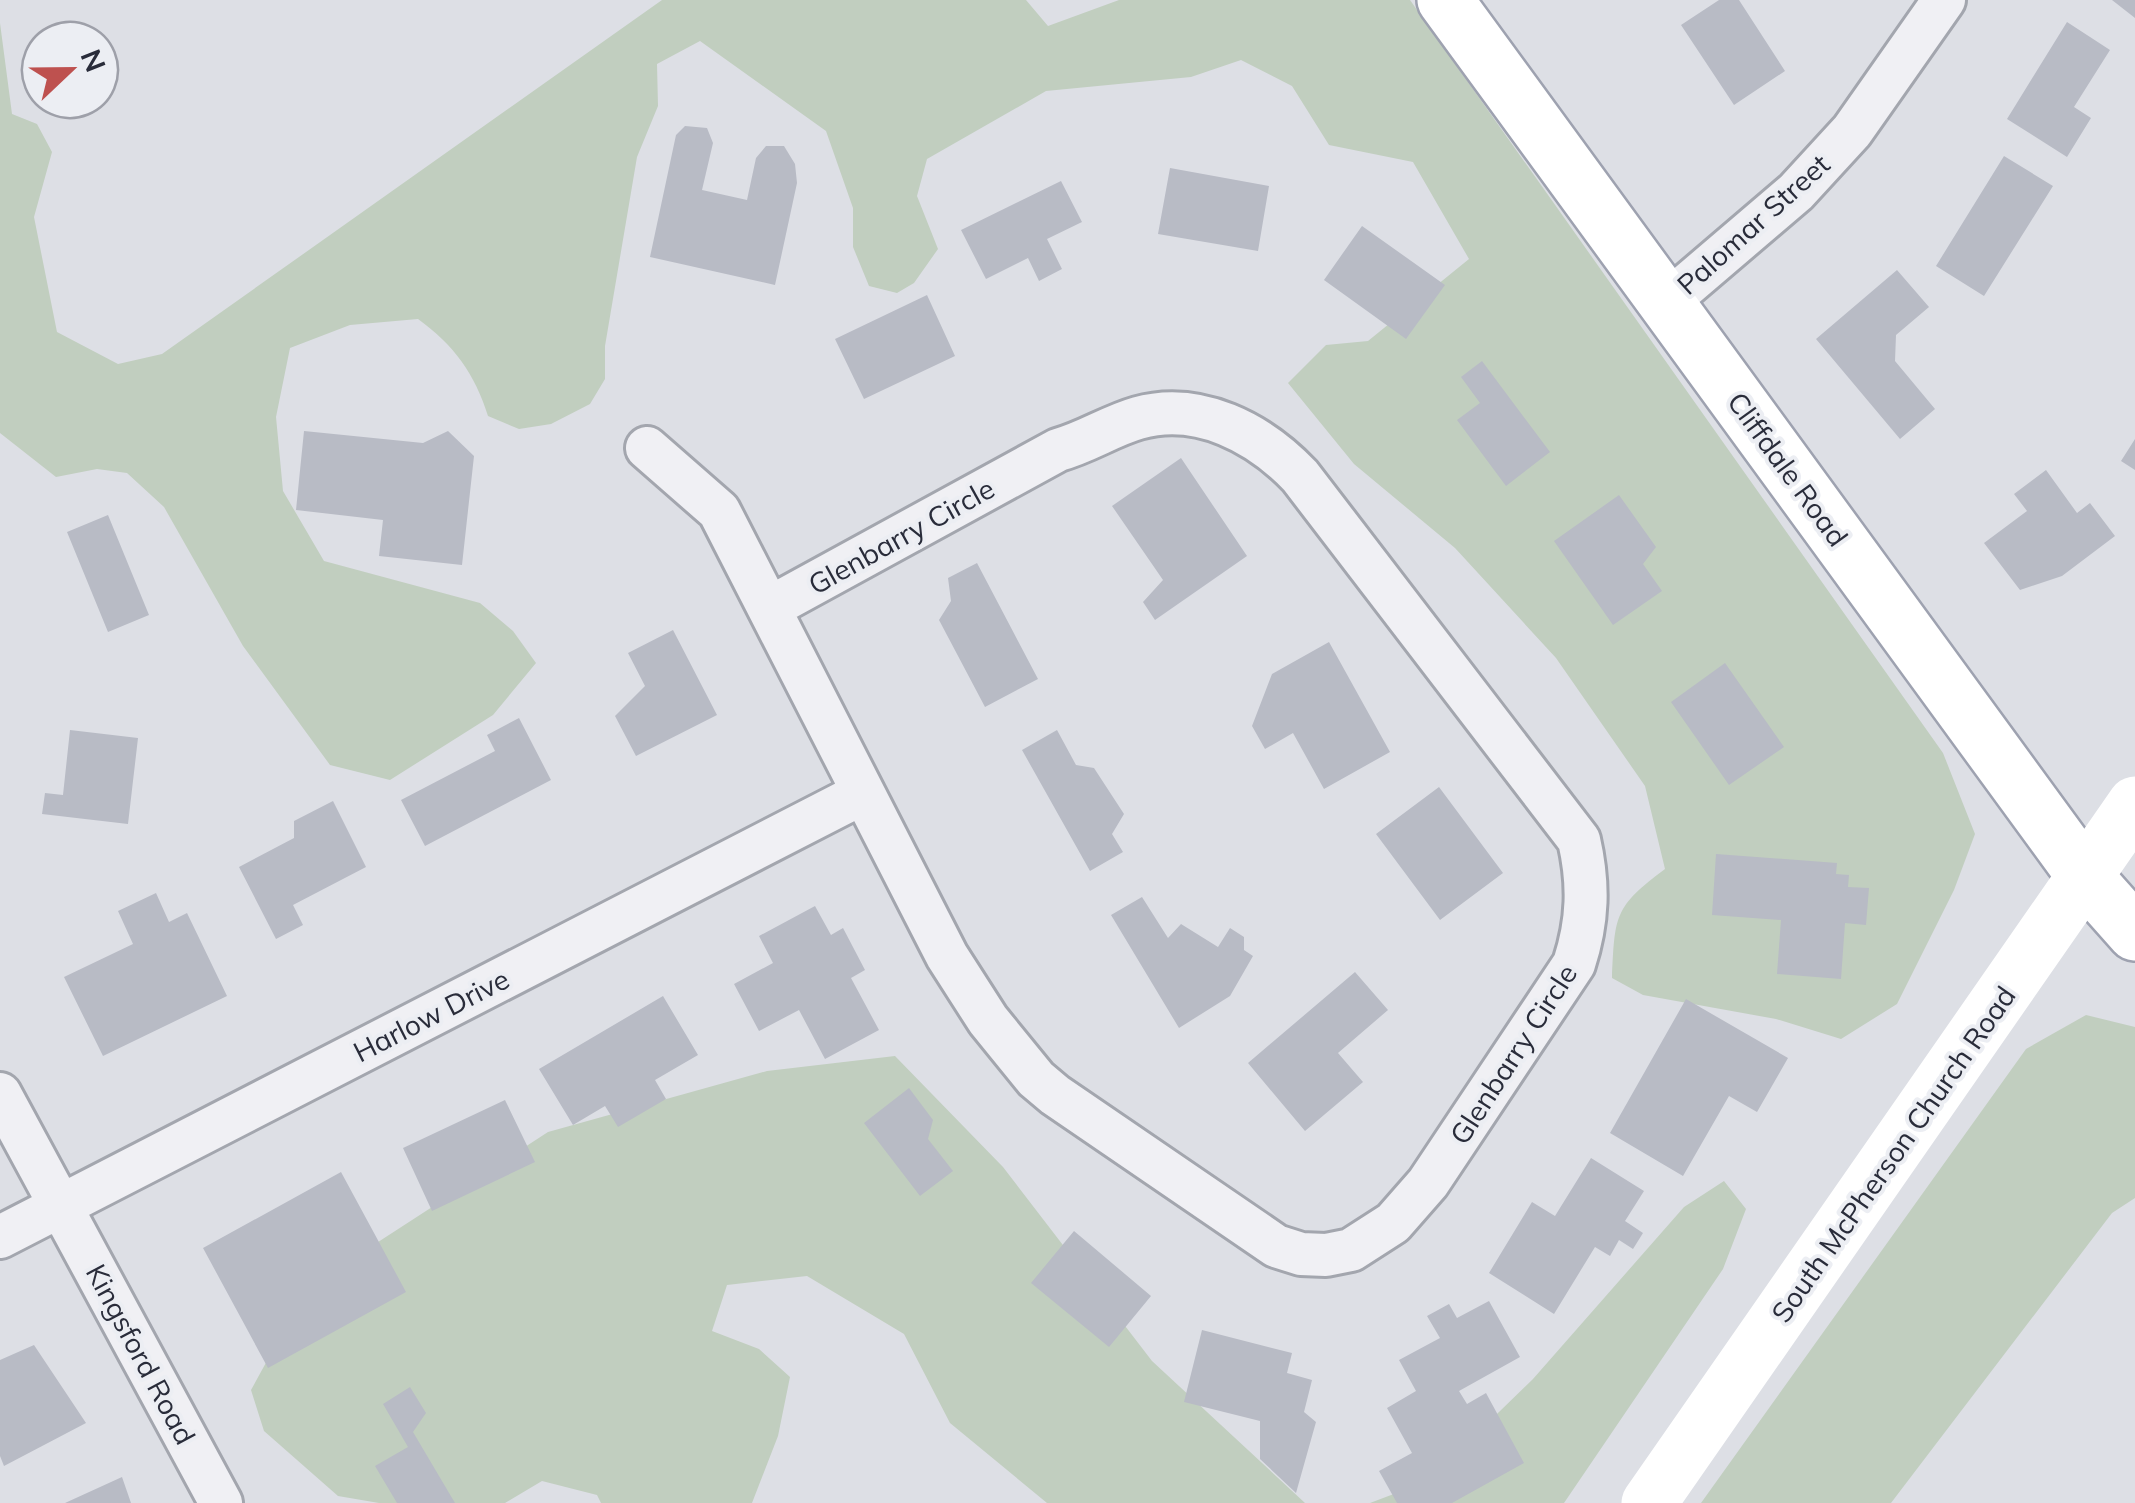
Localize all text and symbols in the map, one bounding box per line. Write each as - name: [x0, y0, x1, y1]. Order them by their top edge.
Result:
- north arrow: [20, 20, 120, 120]
- text: N: [73, 44, 114, 77]
- street label: Palomar Street: [1669, 146, 1837, 302]
- street label: Cliffdale Road: [1720, 385, 1856, 553]
- street label: Glenbarry Circle: [802, 470, 1000, 602]
- street label: Glenbarry Circle: [1442, 958, 1584, 1150]
- street label: Harlow Drive: [347, 961, 515, 1069]
- street label: South McPherson Church Road: [1763, 979, 2023, 1329]
- street label: Kingsford Road: [79, 1258, 203, 1450]

